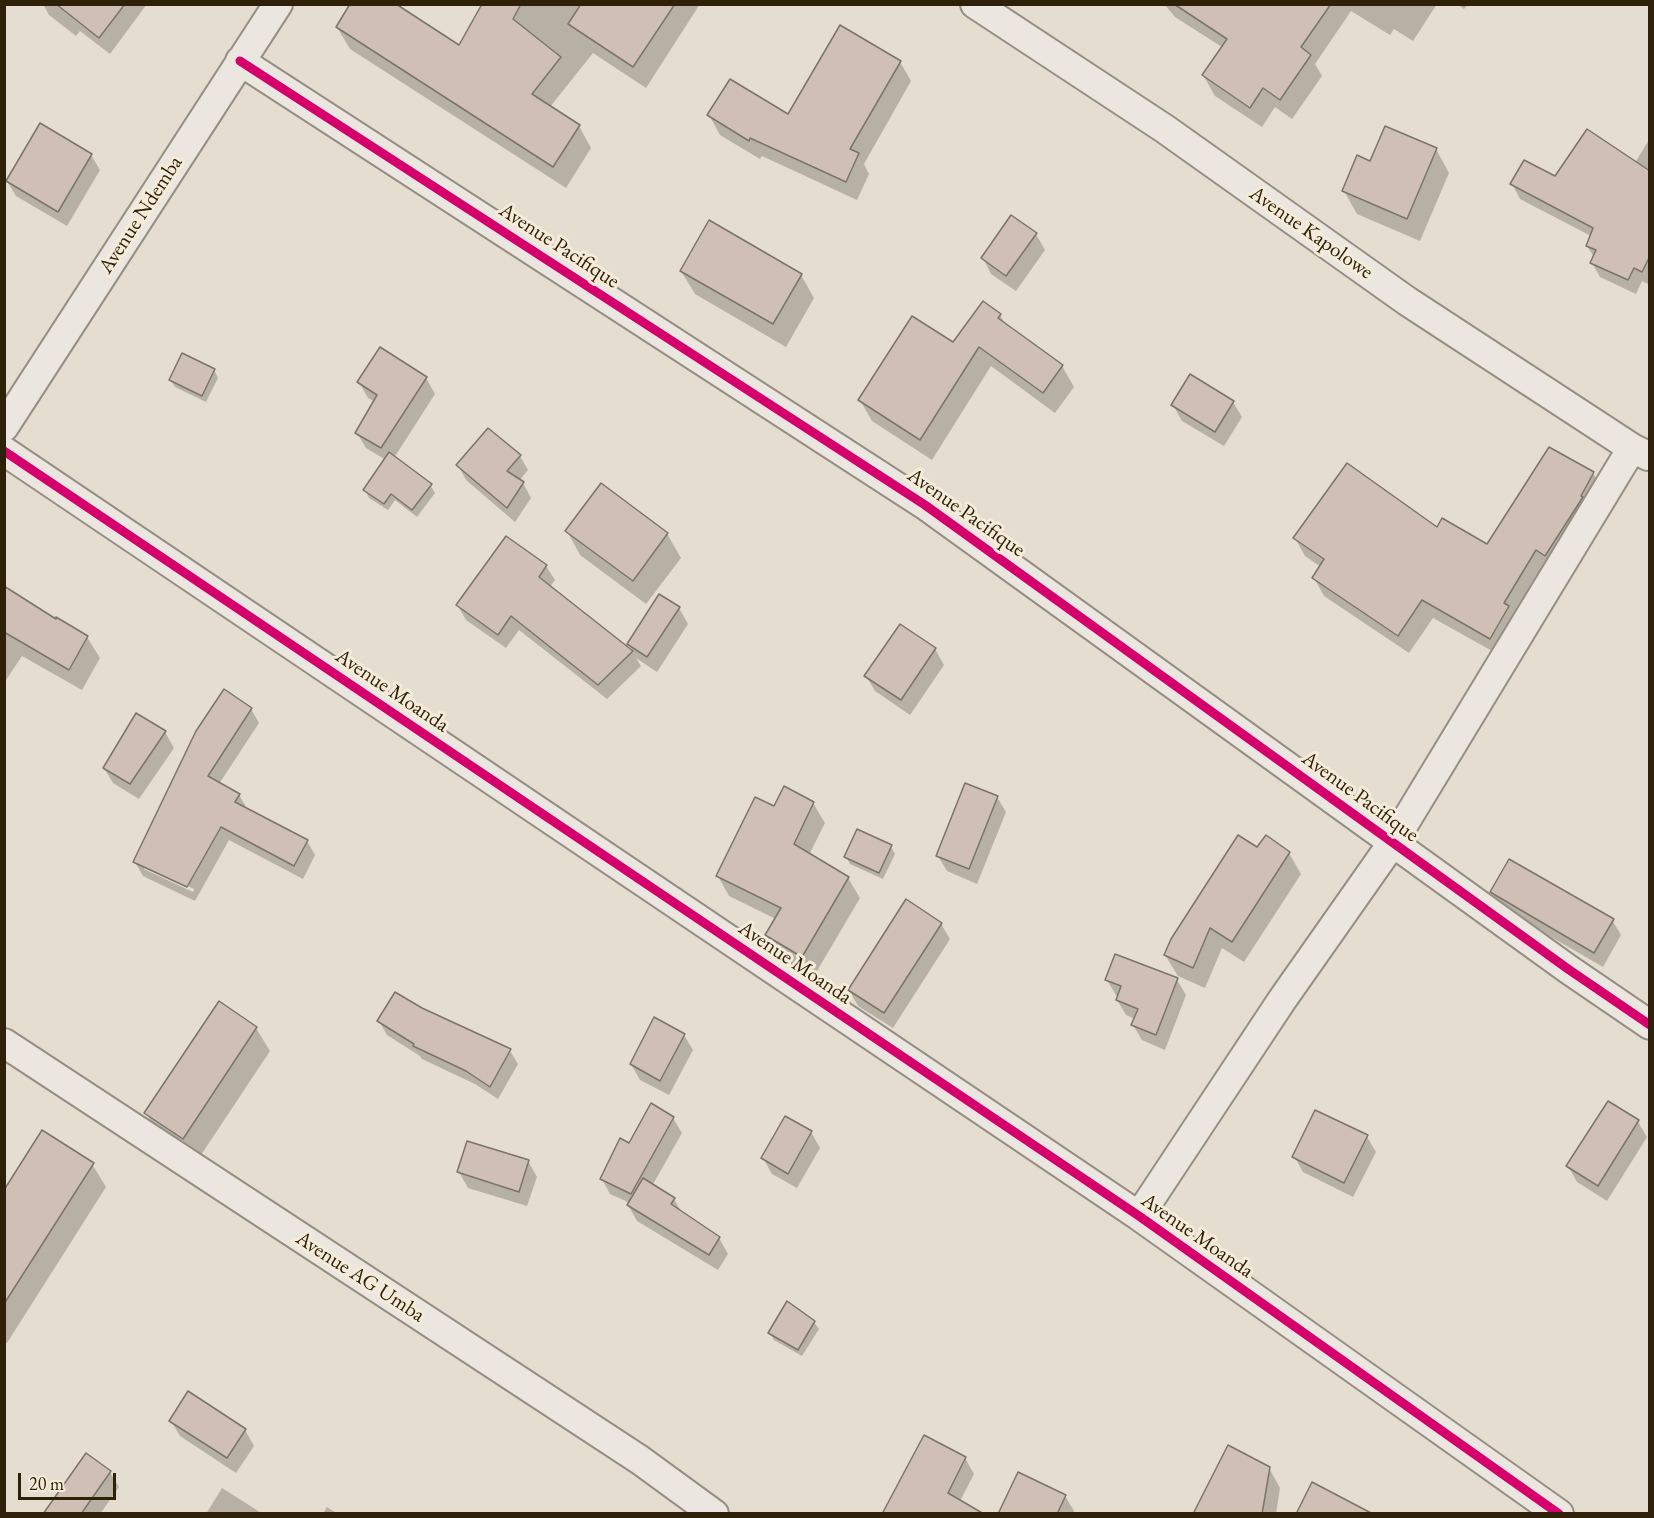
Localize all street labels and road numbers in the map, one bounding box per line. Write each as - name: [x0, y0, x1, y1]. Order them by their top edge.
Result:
- street label: Avenue Ndemba: [94, 152, 188, 278]
- street label: Avenue Kapolowe: [1244, 181, 1378, 285]
- street label: Avenue Pacifique: [494, 198, 624, 294]
- street label: Avenue Pacifique: [902, 463, 1030, 563]
- street label: Avenue Moanda: [330, 644, 454, 738]
- street label: Avenue Pacifique: [1297, 746, 1423, 848]
- street label: Avenue Moanda: [733, 916, 857, 1010]
- street label: Avenue Moanda: [1136, 1188, 1258, 1284]
- street label: Avenue AG Umba: [291, 1226, 429, 1328]

